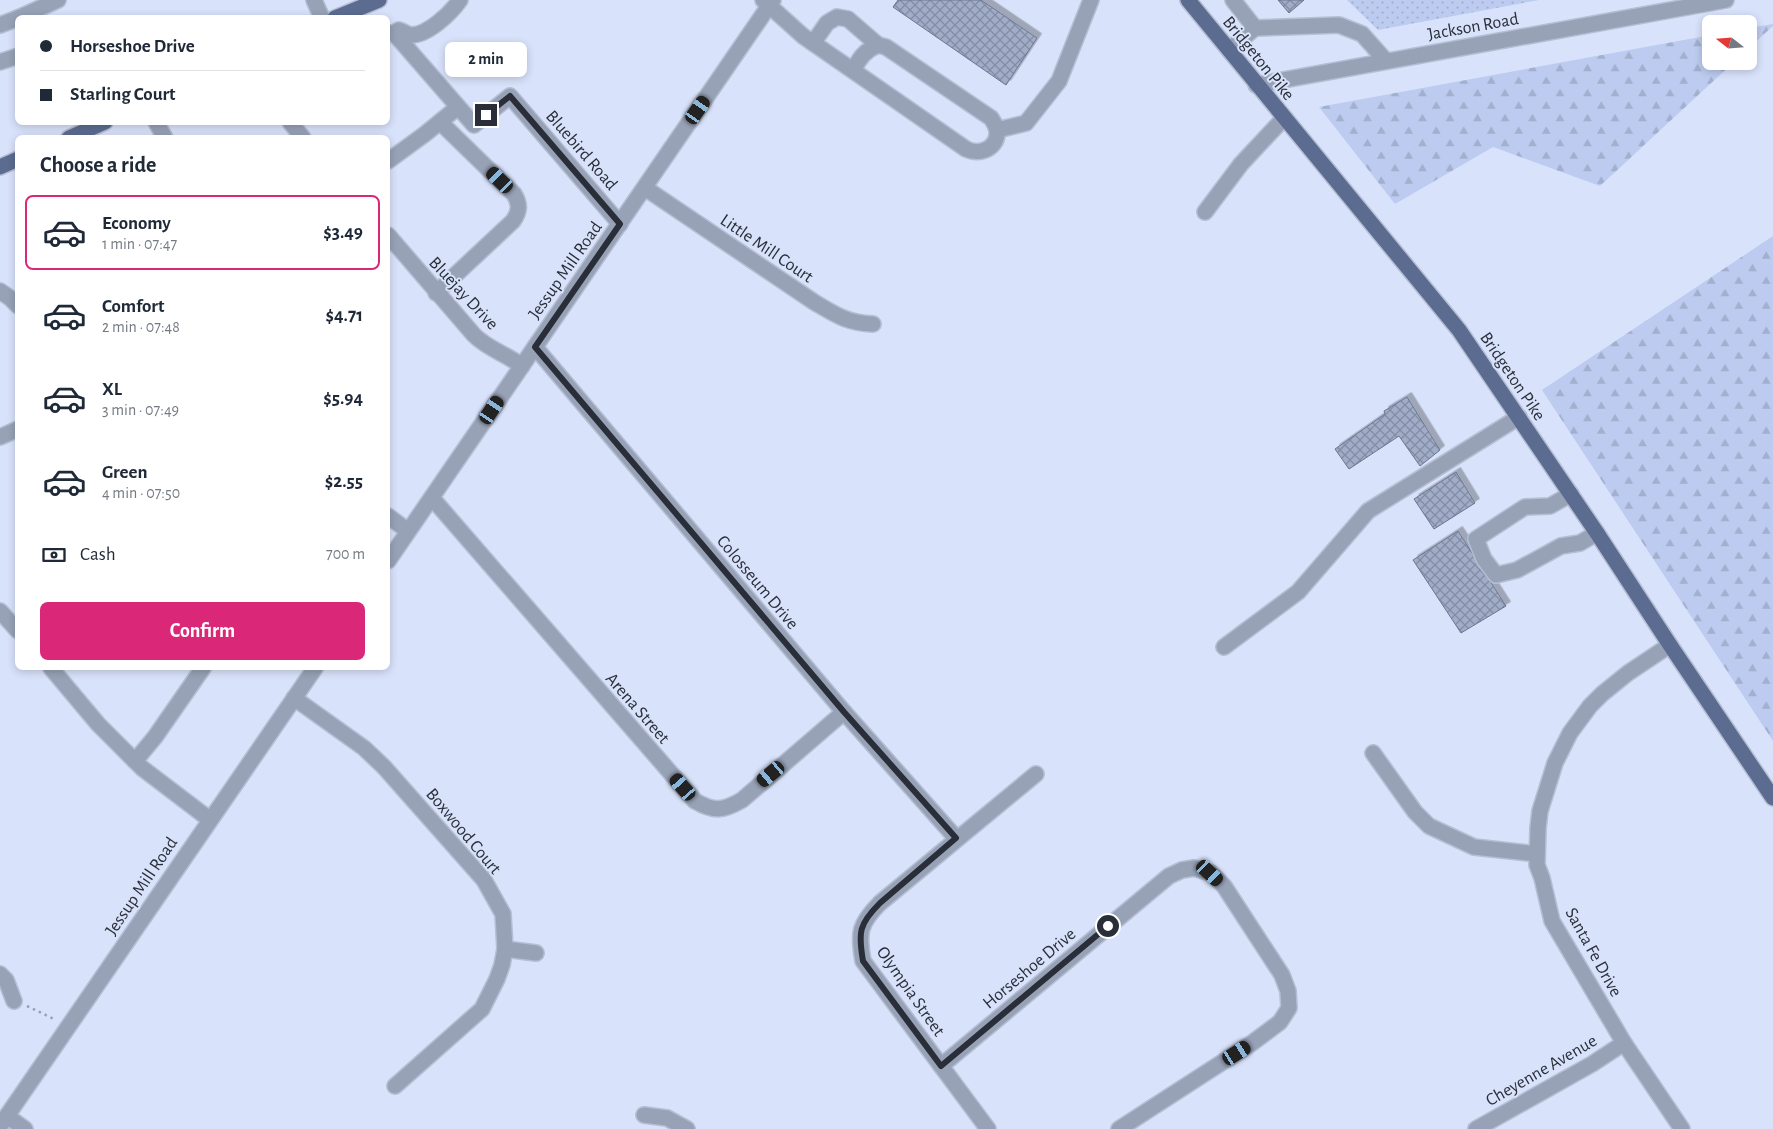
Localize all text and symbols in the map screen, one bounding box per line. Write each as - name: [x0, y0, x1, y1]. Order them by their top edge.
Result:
- street label: Jackson Road: [1426, 10, 1520, 44]
- street label: Bridgeton Pike: [1219, 13, 1297, 104]
- north arrow: [1702, 15, 1758, 70]
- map controls: [1702, 15, 1757, 70]
- text: Horseshoe Drive: [70, 37, 195, 56]
- callout: 2 min: [445, 42, 527, 78]
- text: 2 min: [468, 51, 504, 67]
- text: Starling Court: [70, 85, 176, 104]
- car: [683, 93, 712, 127]
- route end: [475, 104, 497, 126]
- street label: Bluebird Road: [542, 107, 621, 194]
- text: Choose a ride: [40, 154, 156, 176]
- car: [483, 164, 516, 196]
- icon: car: [42, 210, 87, 255]
- street label: Little Mill Court: [717, 211, 816, 287]
- text: Economy: [102, 214, 171, 233]
- street label: Jessup Mill Road: [526, 219, 606, 323]
- text: $3.49: [323, 223, 363, 242]
- text: 1 min · 07:47: [102, 236, 177, 252]
- street label: Bluejay Drive: [425, 254, 501, 334]
- icon: car: [42, 293, 87, 338]
- text: Comfort: [102, 297, 164, 316]
- text: $4.71: [325, 306, 363, 325]
- text: 2 min · 07:48: [102, 319, 180, 335]
- street label: Bridgeton Pike: [1476, 329, 1548, 424]
- icon: car: [42, 376, 87, 421]
- text: XL: [102, 380, 122, 399]
- text: $5.94: [323, 389, 363, 408]
- car: [477, 393, 506, 427]
- text: 3 min · 07:49: [102, 402, 179, 418]
- icon: car: [42, 459, 87, 504]
- text: Green: [102, 463, 148, 482]
- text: $2.55: [325, 472, 363, 491]
- text: 4 min · 07:50: [102, 485, 180, 501]
- street label: Colosseum Drive: [713, 532, 802, 633]
- icon: cash: [40, 541, 68, 569]
- text: Cash: [80, 545, 116, 564]
- text: 700 m: [326, 546, 365, 562]
- button: Confirm: [40, 602, 365, 660]
- street label: Arena Street: [602, 670, 673, 748]
- car: [754, 759, 787, 789]
- car: [667, 771, 698, 803]
- street label: Boxwood Court: [422, 785, 504, 878]
- street label: Jessup Mill Road: [102, 834, 181, 939]
- car: [1193, 857, 1226, 889]
- street label: Santa Fe Drive: [1561, 905, 1625, 1000]
- route start: [1097, 915, 1119, 937]
- street label: Horseshoe Drive: [980, 925, 1079, 1013]
- street label: Olympia Street: [873, 943, 948, 1040]
- street label: Cheyenne Avenue: [1483, 1032, 1600, 1110]
- car: [1220, 1039, 1253, 1067]

